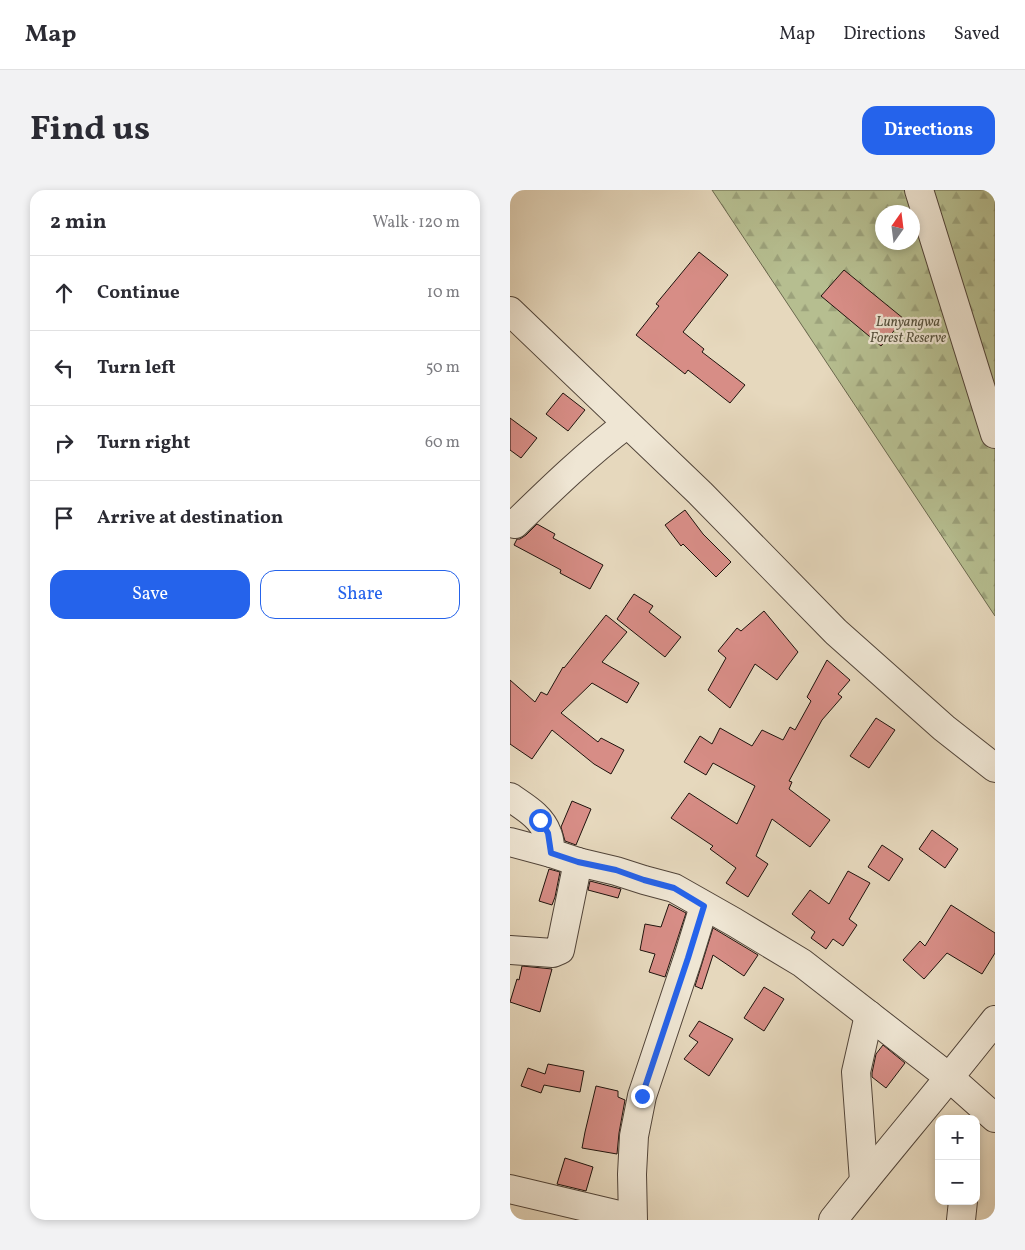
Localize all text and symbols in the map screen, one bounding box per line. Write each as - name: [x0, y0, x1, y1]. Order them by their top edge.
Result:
- text: Map: [25, 18, 76, 52]
- text: Map: [779, 22, 815, 47]
- text: Directions: [843, 22, 926, 47]
- text: Saved: [954, 22, 1000, 47]
- text: Find us: [30, 106, 150, 154]
- button: Directions: [862, 106, 995, 155]
- north arrow: [875, 205, 920, 250]
- text: 2 min: [50, 208, 107, 237]
- text: Walk · 120 m: [372, 212, 460, 234]
- icon: ahead: [50, 279, 78, 307]
- text: Continue: [97, 280, 180, 306]
- text: 10 m: [427, 282, 460, 304]
- park label: Lunyangwa Forest Reserve: [870, 313, 946, 348]
- icon: left: [50, 354, 78, 382]
- text: Turn left: [97, 355, 176, 381]
- text: 50 m: [426, 357, 460, 379]
- icon: right: [50, 429, 78, 457]
- text: Turn right: [97, 430, 190, 456]
- text: 60 m: [425, 432, 460, 454]
- icon: arrive: [50, 504, 78, 532]
- text: Arrive at destination: [97, 505, 283, 531]
- button: Save: [50, 570, 250, 619]
- button: Share: [260, 570, 460, 619]
- route start: [529, 809, 552, 832]
- route end: [631, 1085, 654, 1108]
- map controls: [935, 1115, 980, 1205]
- button: +: [935, 1115, 980, 1160]
- button: −: [935, 1160, 980, 1205]

